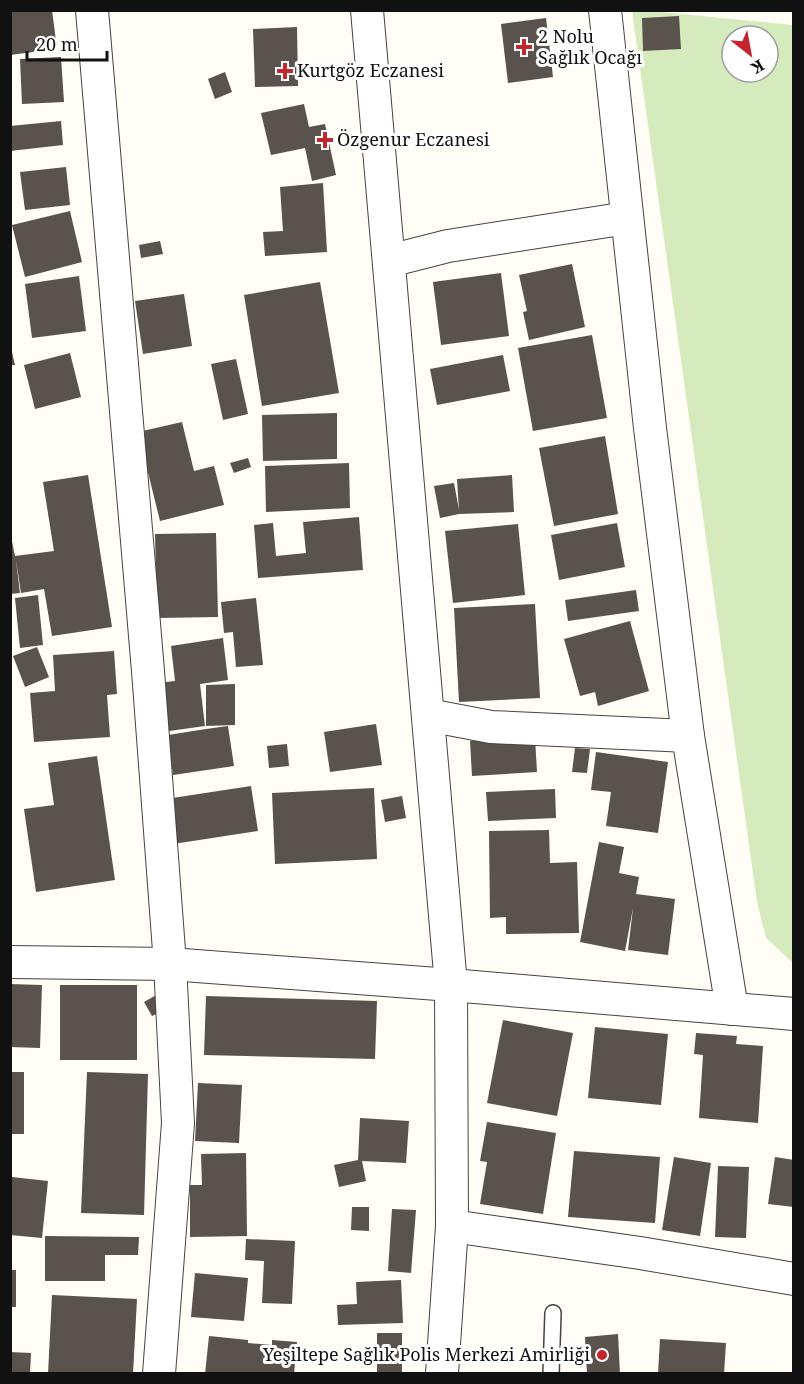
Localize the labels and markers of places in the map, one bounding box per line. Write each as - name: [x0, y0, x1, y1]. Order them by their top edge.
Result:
- place label: 2 Nolu Sağlık Ocağı: [538, 24, 642, 69]
- marker: 2 Nolu Sağlık Ocağı: [515, 38, 533, 56]
- place label: Kurtgöz Eczanesi: [297, 58, 444, 82]
- marker: Kurtgöz Eczanesi: [278, 64, 292, 78]
- place label: Özgenur Eczanesi: [337, 127, 490, 151]
- marker: Özgenur Eczanesi: [318, 133, 332, 147]
- place label: Yeşiltepe Sağlık Polis Merkezi Amirliği: [262, 1342, 590, 1366]
- marker: Yeşiltepe Sağlık Polis Merkezi Amirliği: [595, 1348, 609, 1362]

